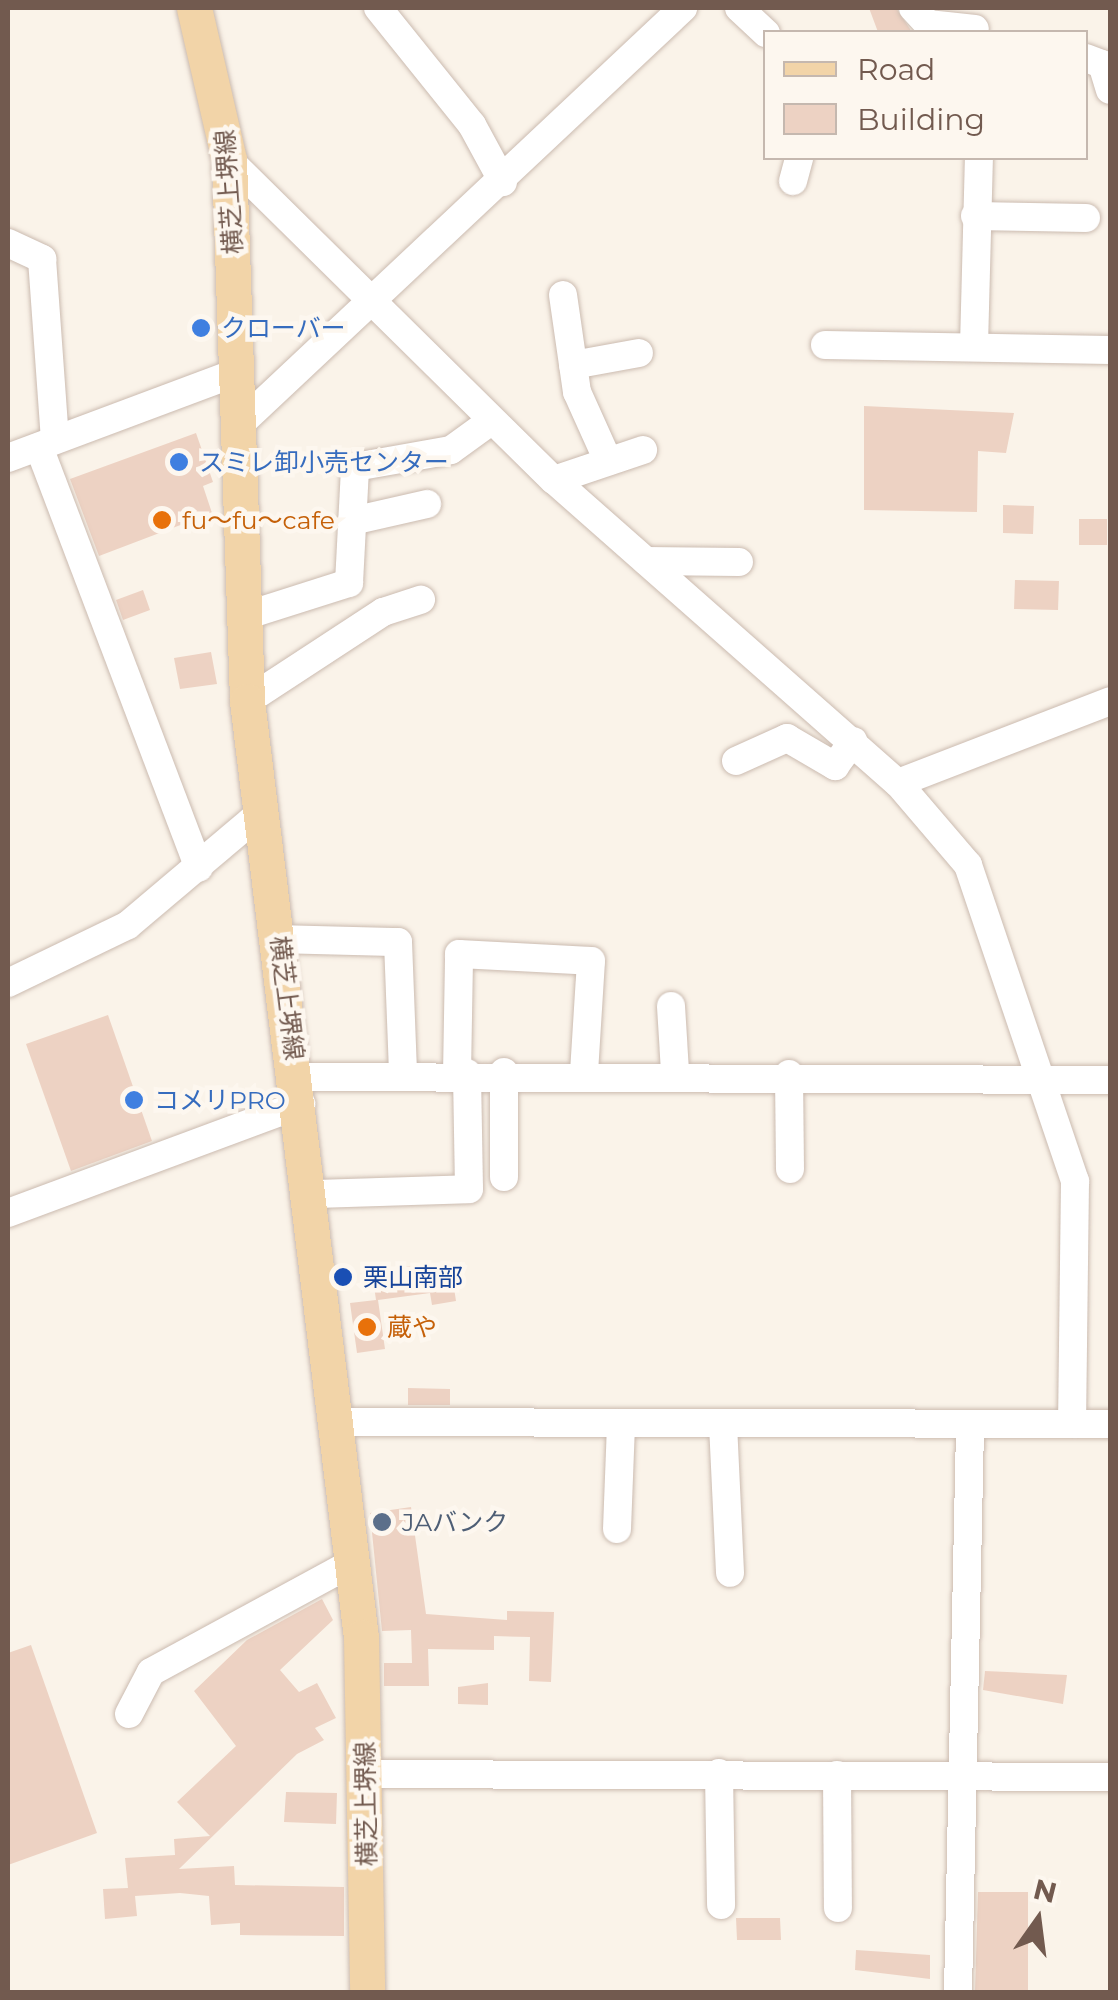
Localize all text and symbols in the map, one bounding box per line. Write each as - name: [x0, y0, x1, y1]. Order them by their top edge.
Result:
- legend: [763, 30, 1088, 160]
- text: Road: [857, 51, 935, 88]
- text: Building: [857, 101, 985, 138]
- street label: 横芝上堺線: [210, 129, 248, 255]
- place label: クローバー: [221, 313, 346, 343]
- marker: クローバー: [190, 317, 212, 339]
- place label: スミレ卸小売センター: [199, 447, 449, 477]
- marker: スミレ卸小売センター: [168, 451, 190, 473]
- place label: fu～fu～cafe: [182, 505, 335, 535]
- marker: fu～fu～cafe: [151, 509, 173, 531]
- street label: 横芝上堺線: [264, 934, 310, 1062]
- place label: コメリPRO: [154, 1085, 286, 1115]
- marker: コメリPRO: [123, 1089, 145, 1111]
- place label: 栗山南部: [363, 1262, 463, 1292]
- marker: 栗山南部: [332, 1266, 354, 1288]
- place label: 蔵や: [387, 1312, 437, 1342]
- marker: 蔵や: [356, 1316, 378, 1338]
- place label: JAバンク: [402, 1507, 507, 1537]
- marker: JAバンク: [371, 1511, 393, 1533]
- street label: 横芝上堺線: [350, 1741, 382, 1867]
- north arrow: [988, 1870, 1088, 1970]
- text: N: [1030, 1872, 1060, 1910]

